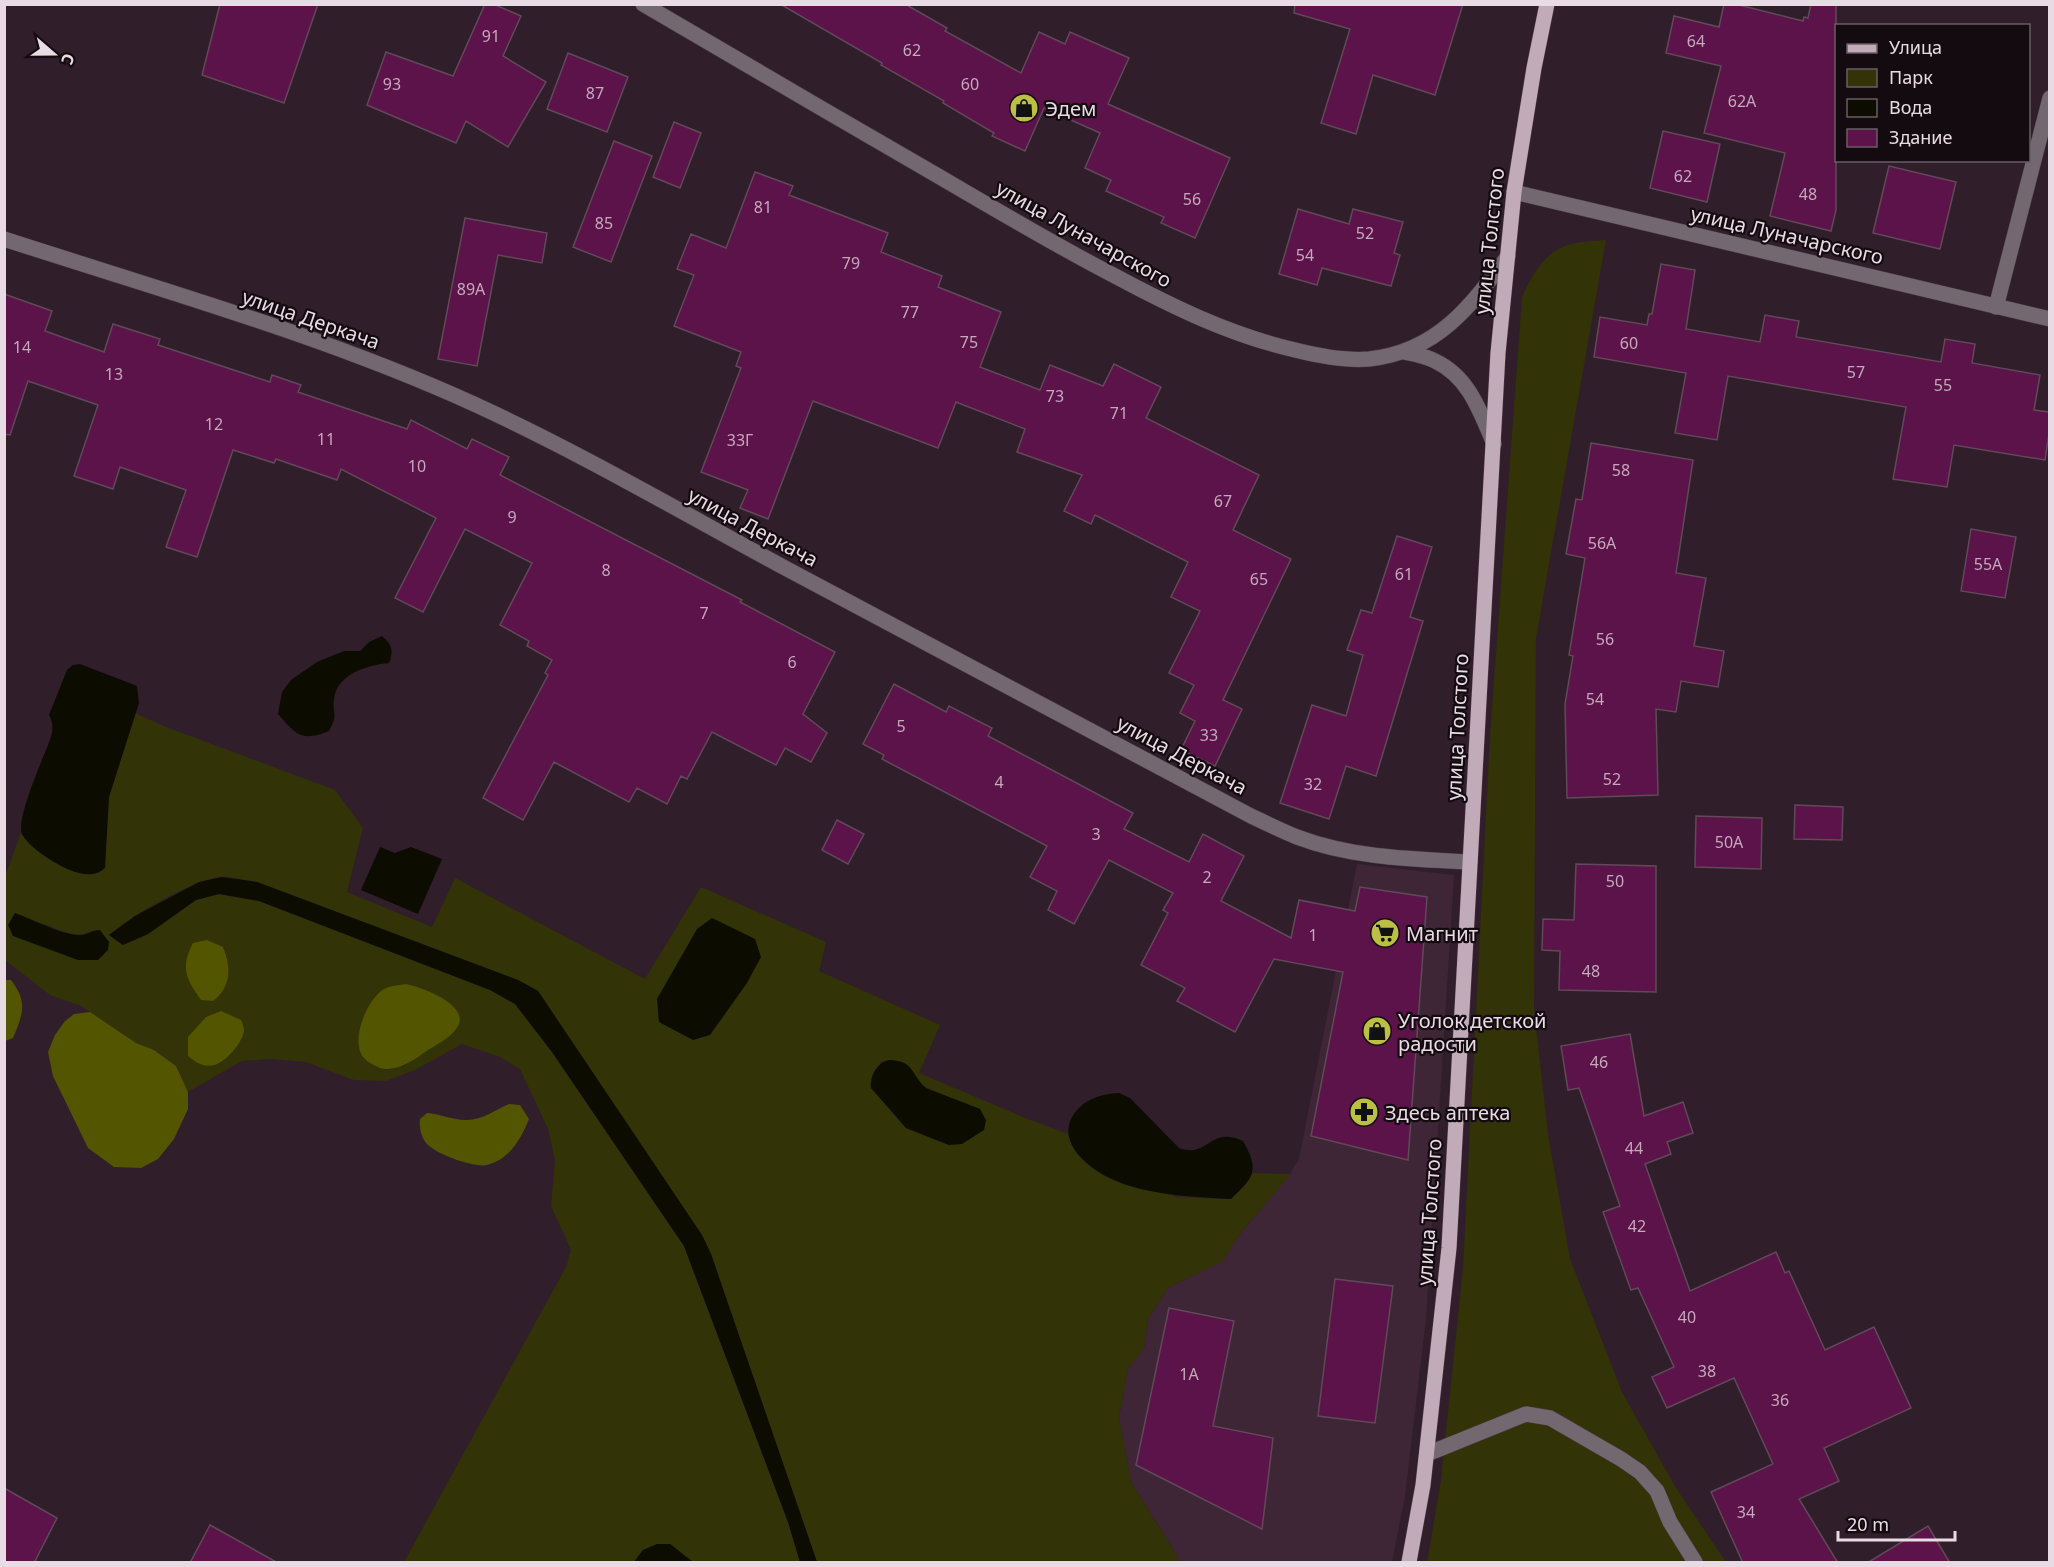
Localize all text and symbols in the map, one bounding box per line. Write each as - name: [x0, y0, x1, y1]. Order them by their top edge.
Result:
- north arrow: [24, 24, 84, 84]
- legend: [1835, 24, 2030, 162]
- house number: 91: [482, 25, 500, 47]
- house number: 64: [1687, 30, 1705, 52]
- text: Улица: [1889, 35, 1942, 59]
- house number: 62: [903, 39, 921, 61]
- text: С: [56, 51, 80, 68]
- text: Парк: [1889, 65, 1933, 89]
- house number: 93: [383, 73, 401, 95]
- house number: 60: [961, 73, 979, 95]
- house number: 87: [586, 82, 604, 104]
- house number: 62А: [1728, 90, 1757, 112]
- shop icon: Эдем: [1008, 92, 1040, 124]
- place label: Эдем: [1045, 95, 1096, 122]
- text: Вода: [1889, 95, 1932, 119]
- text: Здание: [1889, 125, 1953, 149]
- house number: 62: [1674, 165, 1692, 187]
- street label: улица Толстого: [1468, 166, 1510, 316]
- street label: улица Луначарского: [991, 174, 1177, 294]
- house number: 48: [1799, 183, 1817, 205]
- house number: 56: [1183, 188, 1201, 210]
- house number: 81: [754, 196, 772, 218]
- street label: улица Луначарского: [1688, 200, 1886, 270]
- house number: 85: [595, 212, 613, 234]
- house number: 52: [1356, 222, 1374, 244]
- house number: 54: [1296, 244, 1314, 266]
- house number: 79: [842, 252, 860, 274]
- house number: 89А: [457, 278, 486, 300]
- street label: улица Деркача: [239, 283, 383, 355]
- house number: 77: [901, 301, 919, 323]
- house number: 75: [960, 331, 978, 353]
- house number: 60: [1620, 332, 1638, 354]
- house number: 14: [13, 336, 31, 358]
- house number: 57: [1847, 361, 1865, 383]
- house number: 13: [105, 363, 123, 385]
- house number: 55: [1934, 374, 1952, 396]
- house number: 73: [1046, 385, 1064, 407]
- house number: 71: [1110, 402, 1128, 424]
- house number: 12: [205, 413, 223, 435]
- house number: 11: [317, 428, 335, 450]
- house number: 33Г: [727, 429, 753, 451]
- house number: 10: [408, 455, 426, 477]
- house number: 58: [1612, 459, 1630, 481]
- street label: улица Деркача: [683, 481, 823, 573]
- house number: 67: [1214, 490, 1232, 512]
- house number: 9: [507, 506, 517, 528]
- house number: 56А: [1588, 532, 1617, 554]
- house number: 55А: [1974, 553, 2003, 575]
- house number: 8: [601, 559, 611, 581]
- house number: 61: [1395, 563, 1413, 585]
- house number: 65: [1250, 568, 1268, 590]
- house number: 7: [699, 602, 709, 624]
- house number: 56: [1596, 628, 1614, 650]
- house number: 6: [787, 651, 797, 673]
- street label: улица Толстого: [1440, 653, 1474, 801]
- house number: 54: [1586, 688, 1604, 710]
- street label: улица Деркача: [1112, 709, 1252, 801]
- house number: 5: [896, 715, 906, 737]
- house number: 33: [1200, 724, 1218, 746]
- house number: 52: [1603, 768, 1621, 790]
- house number: 4: [994, 771, 1004, 793]
- house number: 32: [1304, 773, 1322, 795]
- house number: 3: [1091, 823, 1101, 845]
- house number: 50А: [1715, 831, 1744, 853]
- house number: 2: [1202, 866, 1212, 888]
- house number: 50: [1606, 870, 1624, 892]
- supermarket icon: Магнит: [1369, 917, 1401, 949]
- place label: Магнит: [1406, 920, 1478, 947]
- house number: 1: [1308, 924, 1318, 946]
- house number: 48: [1582, 960, 1600, 982]
- place label: Уголок детской радости: [1398, 1007, 1546, 1057]
- shop icon: Уголок детской радости: [1361, 1015, 1393, 1047]
- house number: 46: [1590, 1051, 1608, 1073]
- pharmacy icon: Здесь аптека: [1348, 1096, 1380, 1128]
- place label: Здесь аптека: [1385, 1099, 1510, 1126]
- house number: 44: [1625, 1137, 1643, 1159]
- street label: улица Толстого: [1410, 1138, 1448, 1286]
- house number: 42: [1628, 1215, 1646, 1237]
- house number: 40: [1678, 1306, 1696, 1328]
- house number: 38: [1698, 1360, 1716, 1382]
- house number: 1А: [1179, 1363, 1199, 1385]
- house number: 36: [1771, 1389, 1789, 1411]
- house number: 34: [1737, 1501, 1755, 1523]
- scale bar: [1838, 1504, 1955, 1542]
- text: 20 m: [1847, 1512, 1889, 1536]

